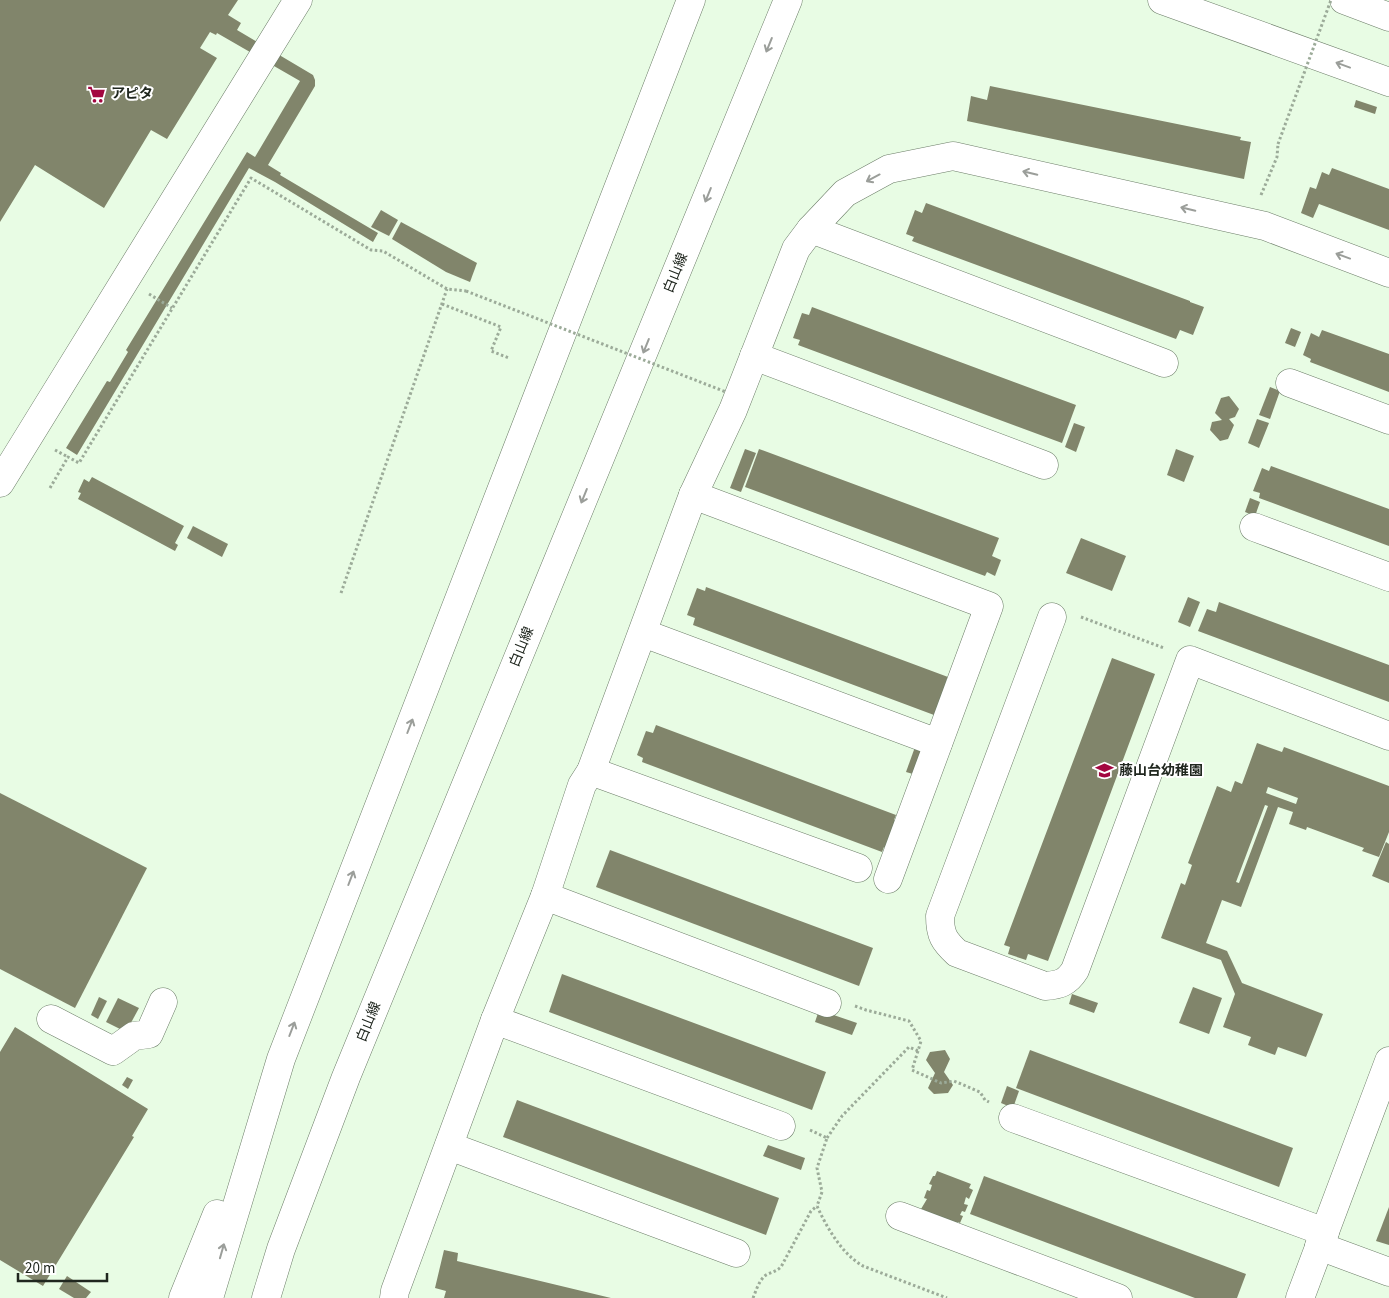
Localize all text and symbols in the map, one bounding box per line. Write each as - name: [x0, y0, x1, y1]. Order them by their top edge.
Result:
- one-way arrow: [764, 37, 773, 52]
- one-way arrow: [1336, 60, 1351, 69]
- supermarket icon: アピタ: [87, 84, 107, 104]
- place label: アピタ: [111, 84, 153, 104]
- one-way arrow: [1022, 168, 1038, 177]
- one-way arrow: [865, 173, 880, 183]
- one-way arrow: [702, 188, 711, 203]
- one-way arrow: [1180, 204, 1196, 213]
- street label: 白山線: [659, 250, 693, 296]
- one-way arrow: [1336, 251, 1352, 260]
- one-way arrow: [641, 338, 650, 353]
- one-way arrow: [579, 488, 589, 503]
- street label: 白山線: [505, 624, 539, 670]
- one-way arrow: [406, 719, 415, 734]
- school or university icon: 藤山台幼稚園: [1095, 761, 1115, 781]
- place label: 藤山台幼稚園: [1119, 761, 1203, 781]
- one-way arrow: [347, 871, 356, 886]
- street label: 白山線: [352, 999, 386, 1045]
- one-way arrow: [288, 1022, 297, 1038]
- one-way arrow: [218, 1244, 228, 1260]
- scale bar: [18, 1250, 106, 1282]
- text: 20 m: [25, 1258, 55, 1279]

